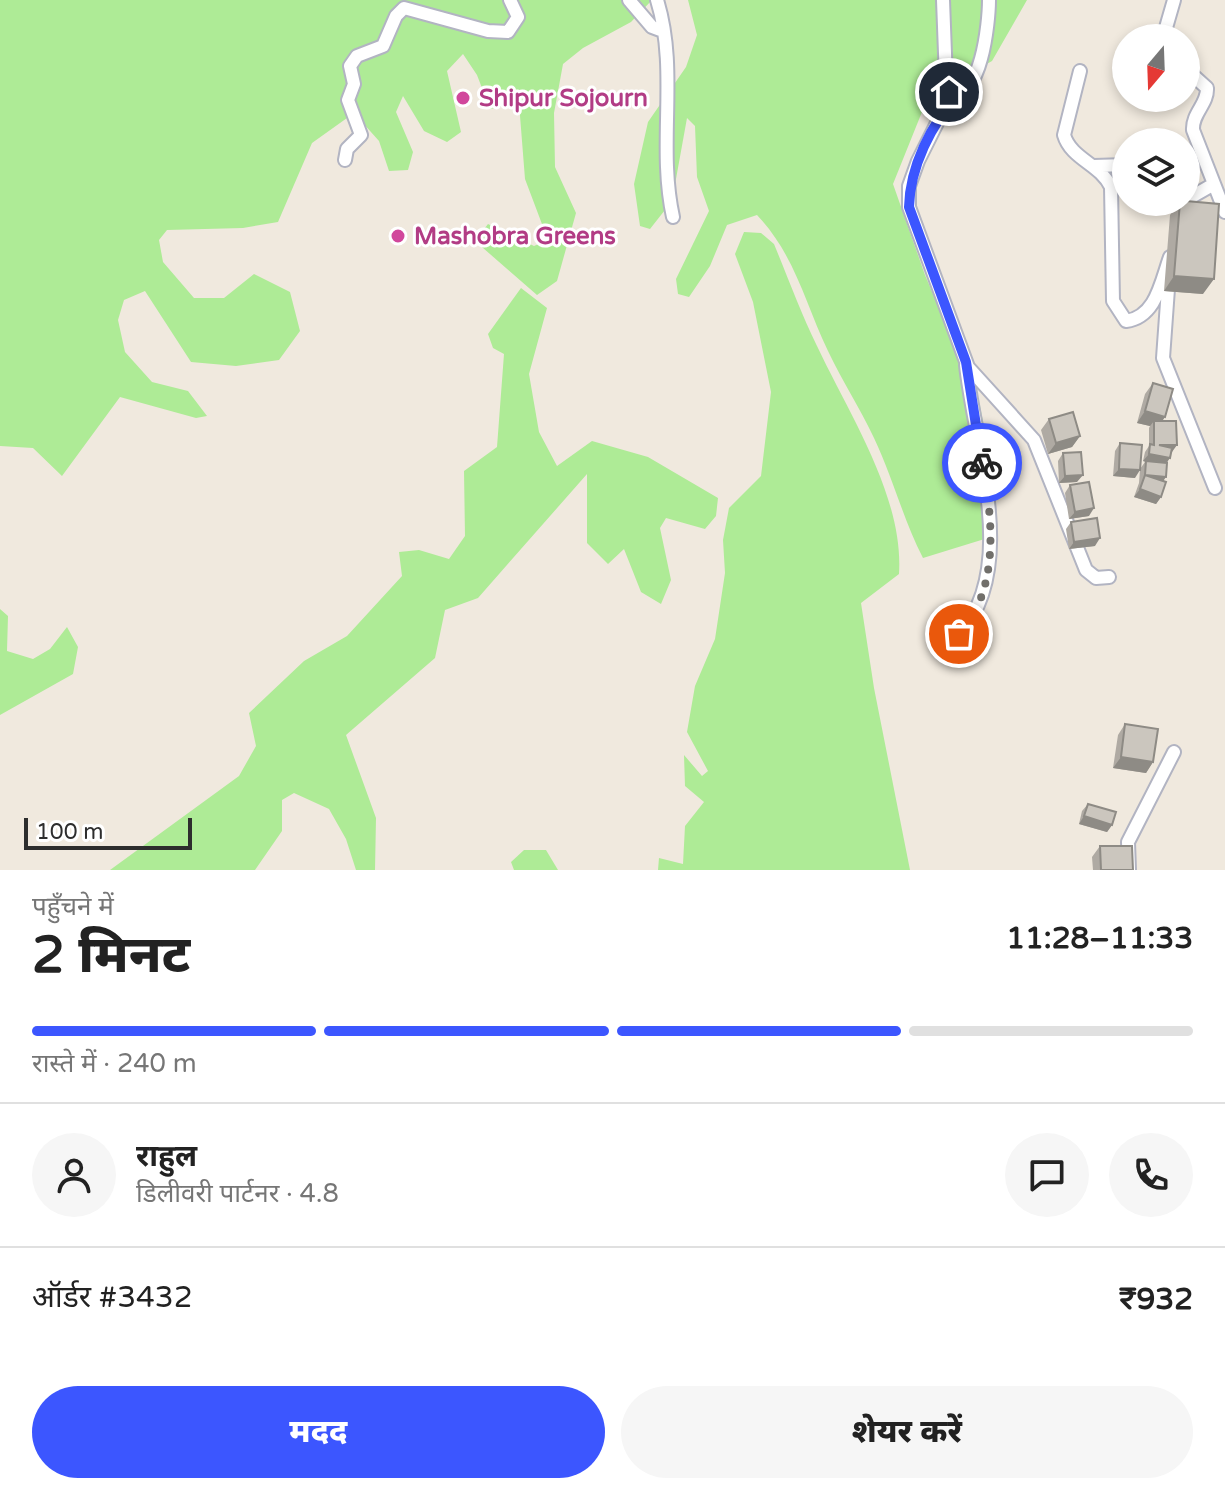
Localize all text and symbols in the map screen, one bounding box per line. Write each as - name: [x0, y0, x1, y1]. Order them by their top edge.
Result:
- north arrow: [1112, 24, 1200, 112]
- map controls: [1112, 24, 1200, 216]
- pin: [915, 58, 983, 126]
- icon: home: [927, 70, 971, 114]
- place label: Shipur Sojourn: [479, 84, 648, 113]
- marker: Shipur Sojourn: [454, 89, 472, 107]
- button: layers: [1112, 128, 1200, 216]
- place label: Mashobra Greens: [414, 222, 616, 251]
- marker: Mashobra Greens: [389, 227, 407, 245]
- courier: [942, 423, 1022, 503]
- icon: bike: [960, 441, 1004, 485]
- pin: [925, 600, 993, 668]
- icon: bag: [937, 612, 981, 656]
- scale bar: [24, 814, 192, 850]
- text: 100 m: [36, 819, 103, 845]
- text: पहुँचने में: [32, 891, 114, 922]
- text: 11:28–11:33: [1006, 920, 1193, 957]
- text: 2 मिनट: [32, 924, 190, 987]
- text: रास्ते में · 240 m: [32, 1048, 197, 1079]
- button: person: [32, 1133, 116, 1217]
- button: chat: [1005, 1133, 1089, 1217]
- button: phone: [1109, 1133, 1193, 1217]
- text: राहुल: [136, 1138, 197, 1175]
- text: डिलीवरी पार्टनर · 4.8: [136, 1178, 339, 1209]
- text: ऑर्डर #3432: [32, 1279, 193, 1316]
- text: ₹932: [1119, 1281, 1193, 1318]
- button: मदद: [32, 1386, 605, 1478]
- button: शेयर करें: [621, 1386, 1193, 1478]

